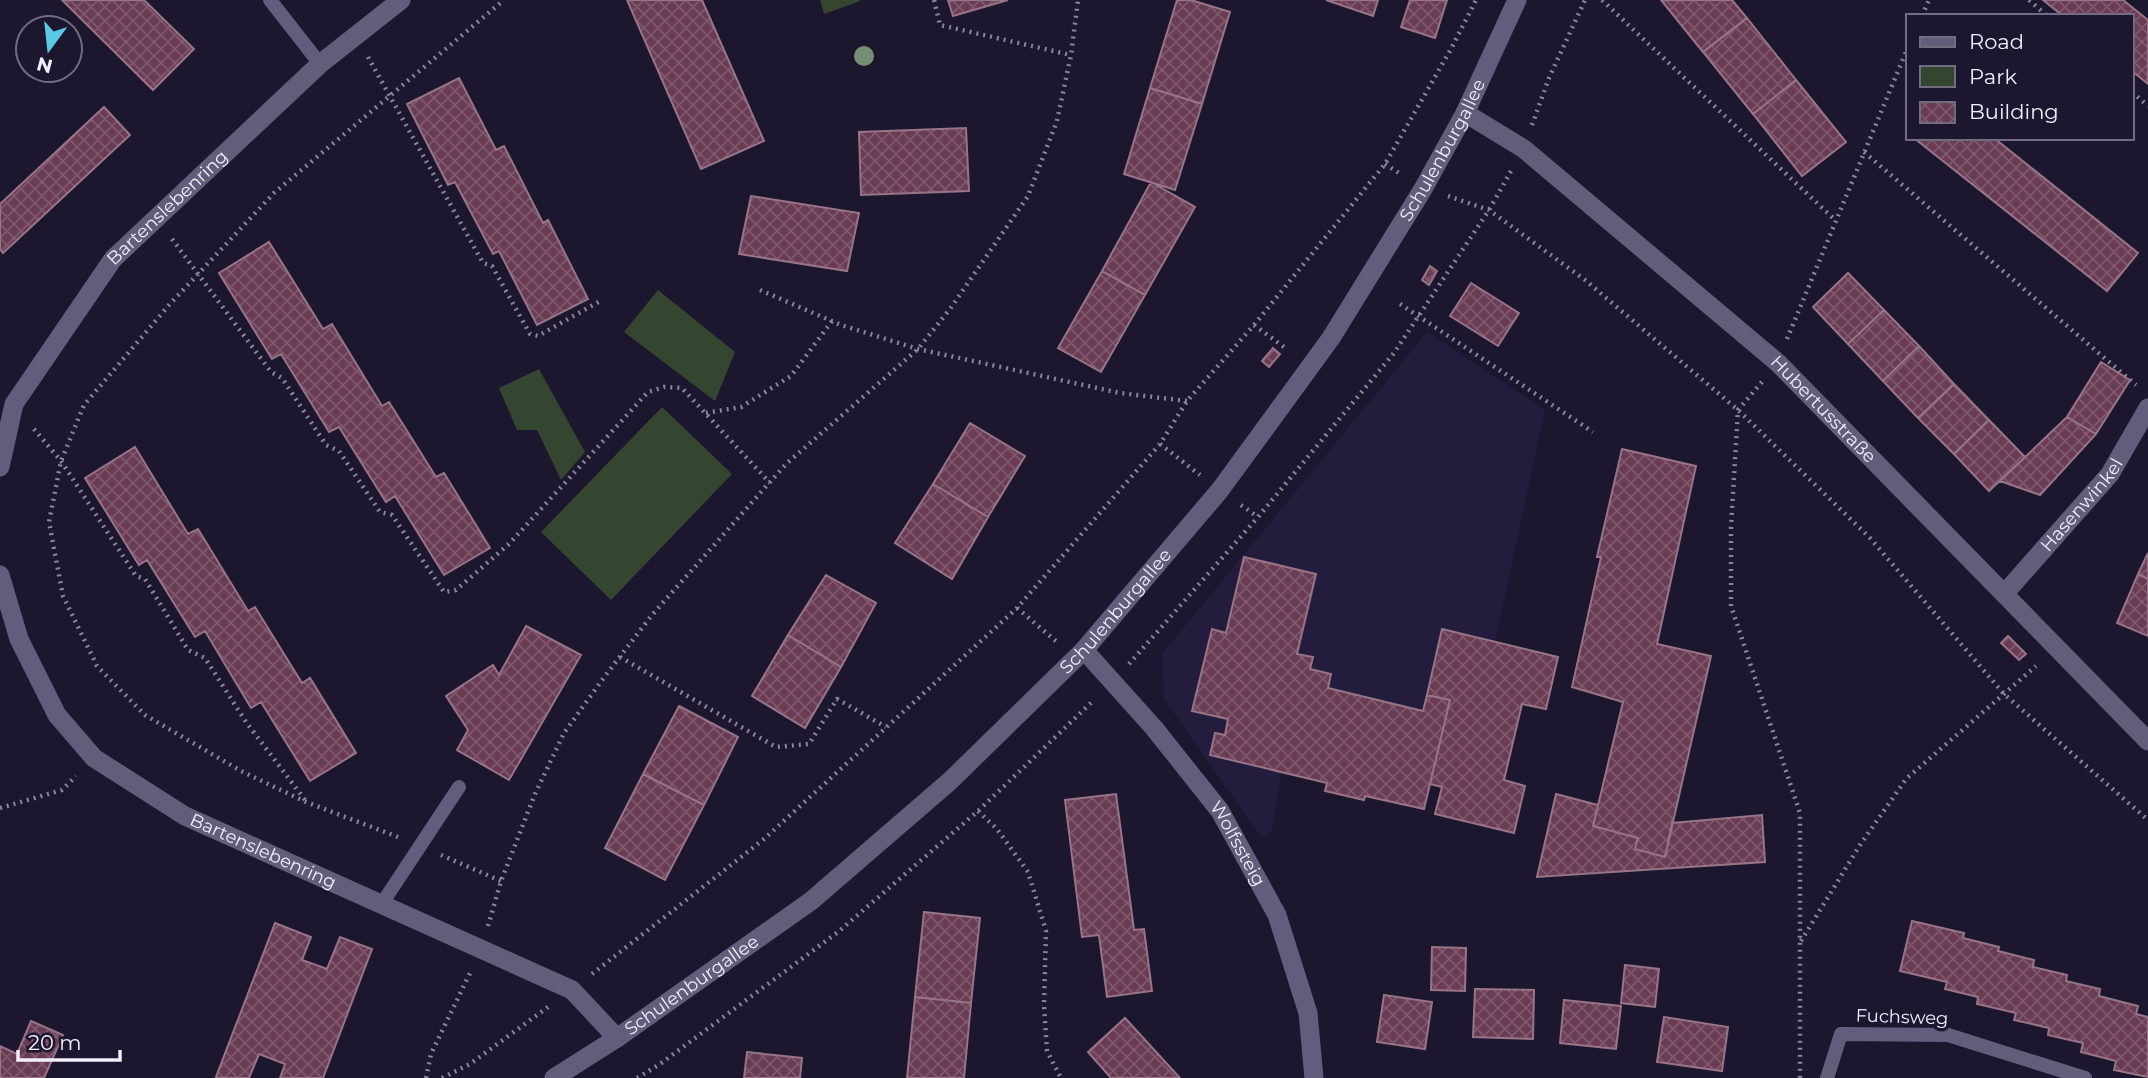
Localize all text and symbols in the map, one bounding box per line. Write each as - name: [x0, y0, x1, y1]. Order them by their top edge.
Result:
- north arrow: [14, 14, 84, 84]
- legend: [1906, 14, 2134, 140]
- text: Road: [1969, 29, 2024, 54]
- text: N: [34, 52, 55, 78]
- text: Park: [1969, 64, 2017, 89]
- street label: Schulenburgallee: [1395, 75, 1490, 225]
- text: Building: [1969, 99, 2059, 124]
- street label: Bartenslebenring: [102, 145, 233, 270]
- street label: Hubertusstraße: [1766, 351, 1881, 468]
- street label: Hasenwinkel: [2036, 454, 2128, 556]
- street label: Schulenburgallee: [1055, 544, 1176, 679]
- street label: Wolfssteig: [1205, 796, 1270, 890]
- street label: Bartenslebenring: [187, 809, 340, 894]
- street label: Schulenburgallee: [620, 930, 763, 1040]
- street label: Fuchsweg: [1855, 1004, 1949, 1030]
- scale bar: [18, 1018, 119, 1062]
- text: 20 m: [28, 1030, 82, 1055]

